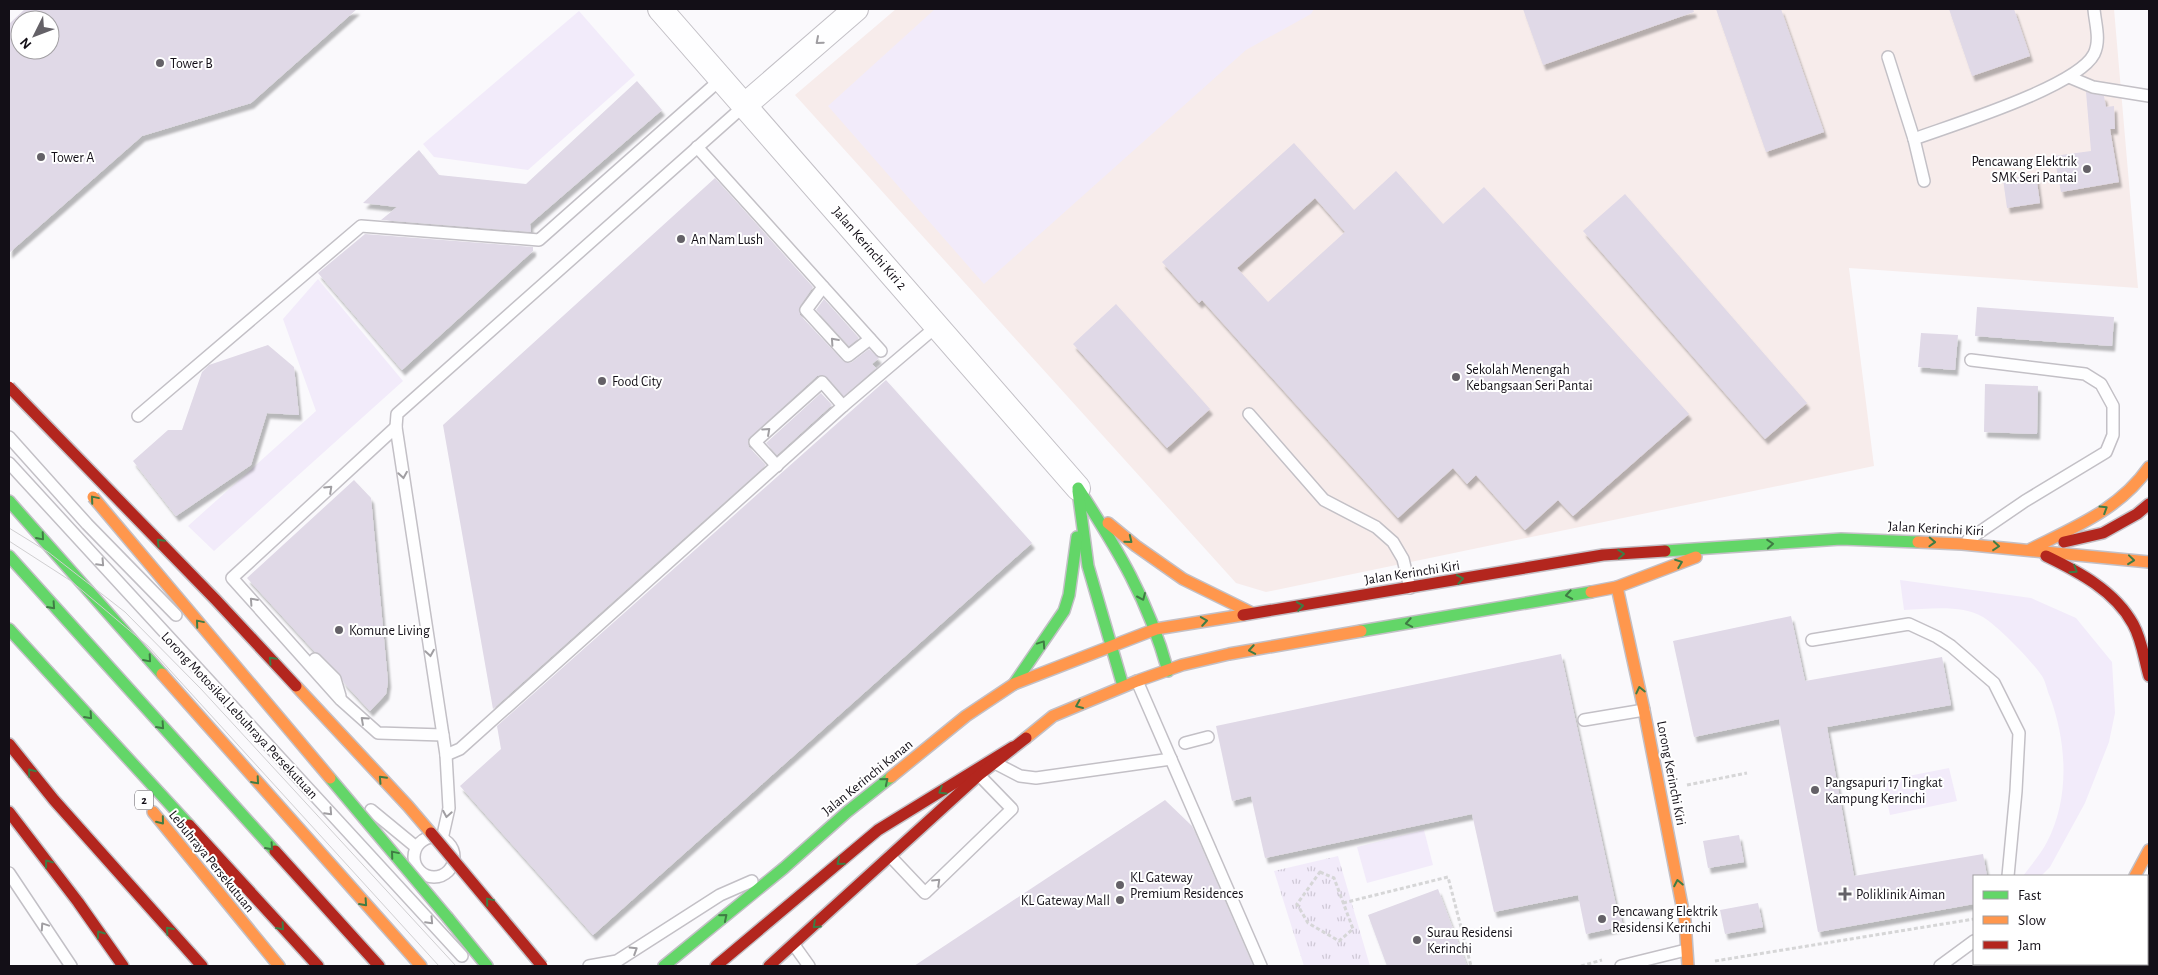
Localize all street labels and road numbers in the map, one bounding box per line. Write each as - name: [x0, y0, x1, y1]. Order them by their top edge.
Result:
- street label: Jalan Kerinchi Kiri 2: [830, 205, 909, 293]
- street label: Jalan Kerinchi Kiri: [1888, 519, 1984, 539]
- street label: Jalan Kerinchi Kiri: [1364, 559, 1461, 587]
- street label: Lorong Motosikal Lebuhraya Persekutuan: [158, 630, 320, 802]
- street label: Lorong Kerinchi Kiri: [1654, 720, 1688, 827]
- street label: Jalan Kerinchi Kanan: [820, 737, 915, 818]
- road number: 2: [135, 790, 153, 810]
- street label: Lebuhraya Persekutuan: [166, 808, 257, 915]

